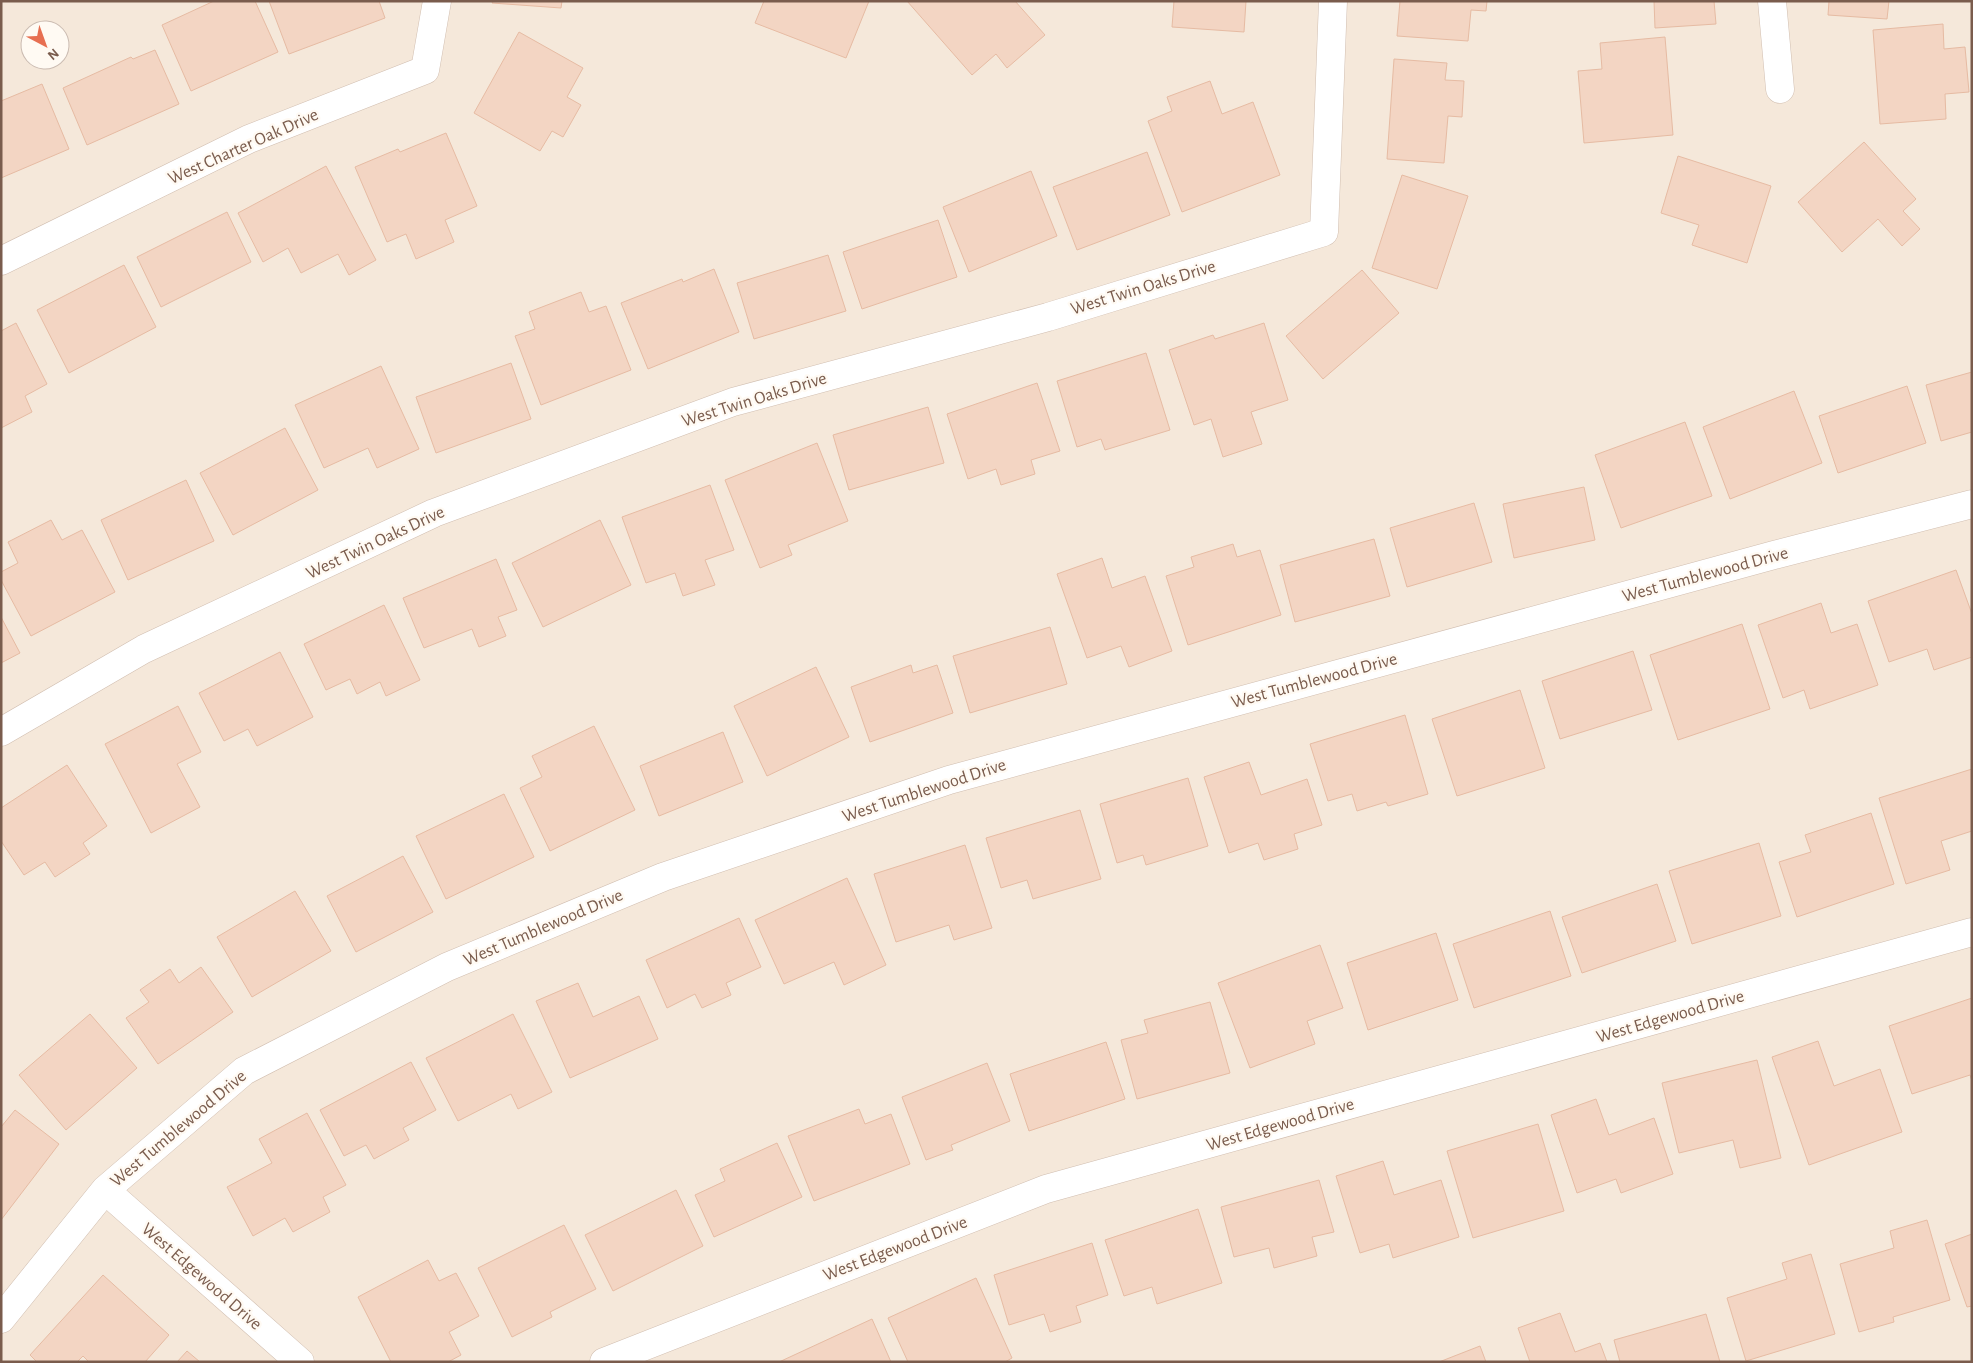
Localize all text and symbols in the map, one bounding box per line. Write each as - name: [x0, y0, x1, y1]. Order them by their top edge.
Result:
- north arrow: [20, 20, 70, 70]
- text: N: [45, 46, 61, 63]
- street label: West Charter Oak Drive: [165, 106, 321, 188]
- street label: West Twin Oaks Drive: [1069, 257, 1218, 319]
- street label: West Twin Oaks Drive: [680, 369, 829, 431]
- street label: West Twin Oaks Drive: [303, 503, 447, 583]
- street label: West Tumblewood Drive: [1620, 544, 1790, 606]
- street label: West Tumblewood Drive: [1229, 650, 1399, 712]
- street label: West Tumblewood Drive: [840, 756, 1008, 826]
- street label: West Tumblewood Drive: [461, 886, 626, 970]
- street label: West Edgewood Drive: [1594, 987, 1746, 1047]
- street label: West Tumblewood Drive: [107, 1067, 250, 1191]
- street label: West Edgewood Drive: [1204, 1095, 1356, 1155]
- street label: West Edgewood Drive: [821, 1213, 970, 1285]
- street label: West Edgewood Drive: [138, 1220, 265, 1334]

